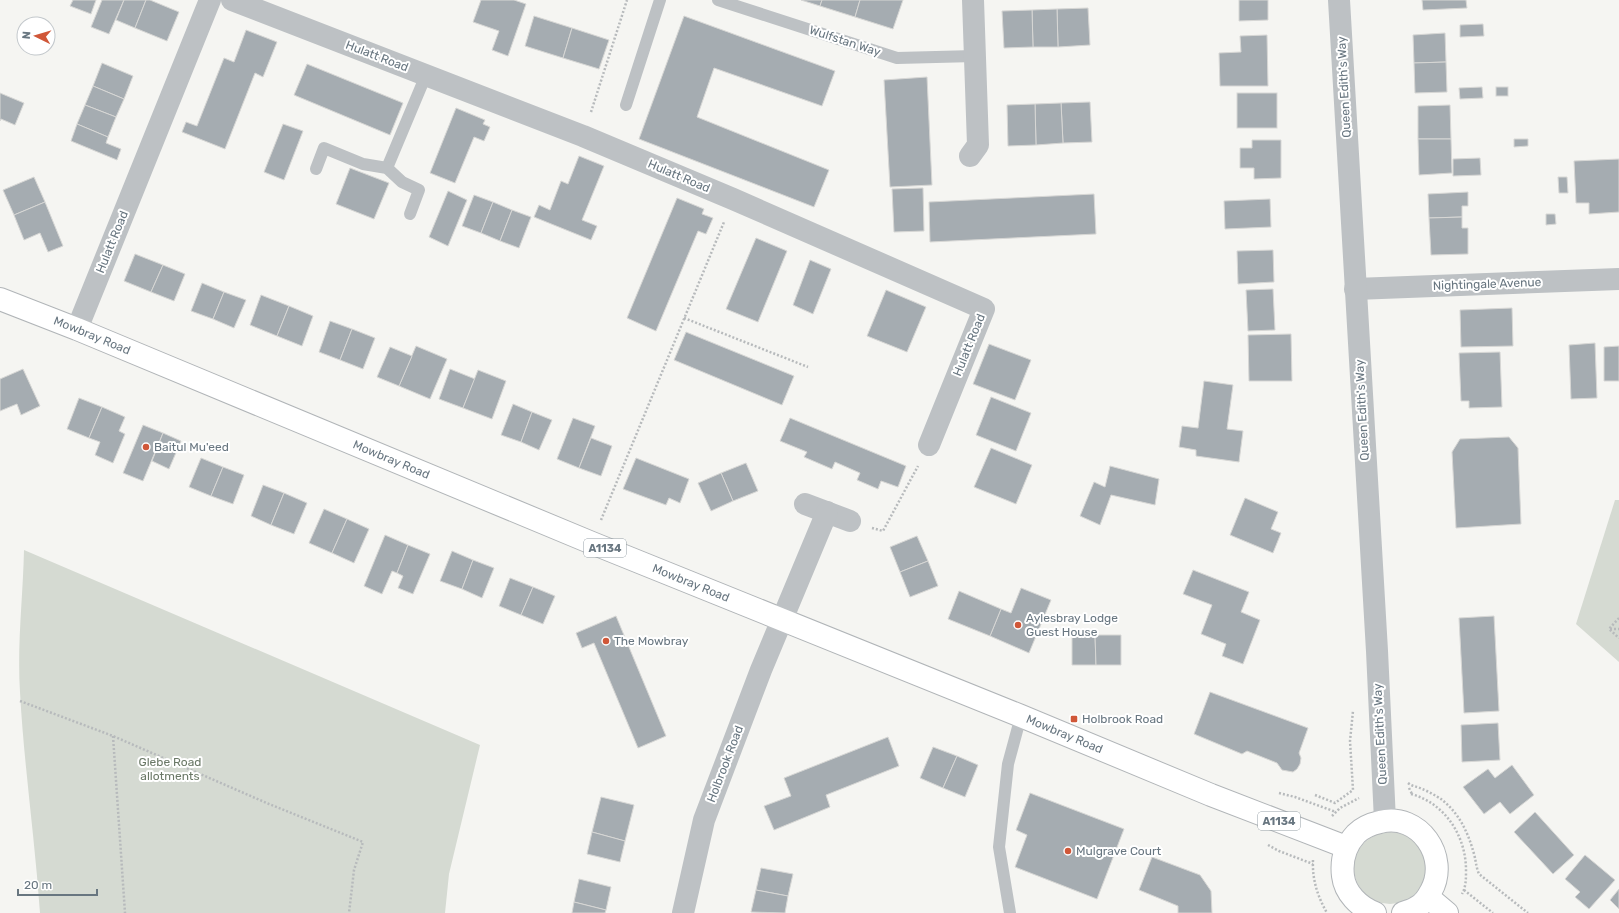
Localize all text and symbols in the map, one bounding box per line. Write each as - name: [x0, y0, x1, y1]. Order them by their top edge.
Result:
- north arrow: [16, 16, 56, 56]
- street label: Wulfstan Way: [808, 23, 883, 59]
- text: N: [20, 31, 33, 40]
- street label: Queen Edith's Way: [1334, 36, 1354, 138]
- street label: Hulatt Road: [344, 38, 410, 74]
- street label: Hulatt Road: [646, 157, 712, 195]
- street label: Hulatt Road: [93, 209, 131, 275]
- street label: Nightingale Avenue: [1432, 275, 1542, 293]
- street label: Hulatt Road: [950, 312, 988, 378]
- street label: Mowbray Road: [52, 314, 133, 357]
- street label: Queen Edith's Way: [1352, 359, 1372, 461]
- street label: Mowbray Road: [351, 437, 432, 482]
- place label: Baitul Mu'eed: [154, 440, 229, 454]
- marker: Baitul Mu'eed: [141, 442, 151, 452]
- road number: A1134: [584, 539, 626, 557]
- street label: Mowbray Road: [650, 561, 731, 605]
- place label: Aylesbray Lodge Guest House: [1026, 611, 1118, 639]
- marker: Aylesbray Lodge Guest House: [1013, 620, 1023, 630]
- place label: The Mowbray: [614, 634, 689, 648]
- marker: The Mowbray: [601, 636, 611, 646]
- street label: Queen Edith's Way: [1370, 683, 1390, 785]
- street label: Mowbray Road: [1024, 712, 1105, 756]
- place label: Holbrook Road: [1082, 712, 1163, 726]
- marker: Holbrook Road: [1069, 714, 1079, 724]
- street label: Holbrook Road: [704, 724, 746, 804]
- park label: Glebe Road allotments: [138, 755, 202, 783]
- road number: A1134: [1258, 812, 1300, 830]
- place label: Mulgrave Court: [1076, 844, 1162, 858]
- marker: Mulgrave Court: [1063, 846, 1073, 856]
- scale bar: [18, 871, 97, 897]
- text: 20 m: [24, 878, 52, 892]

